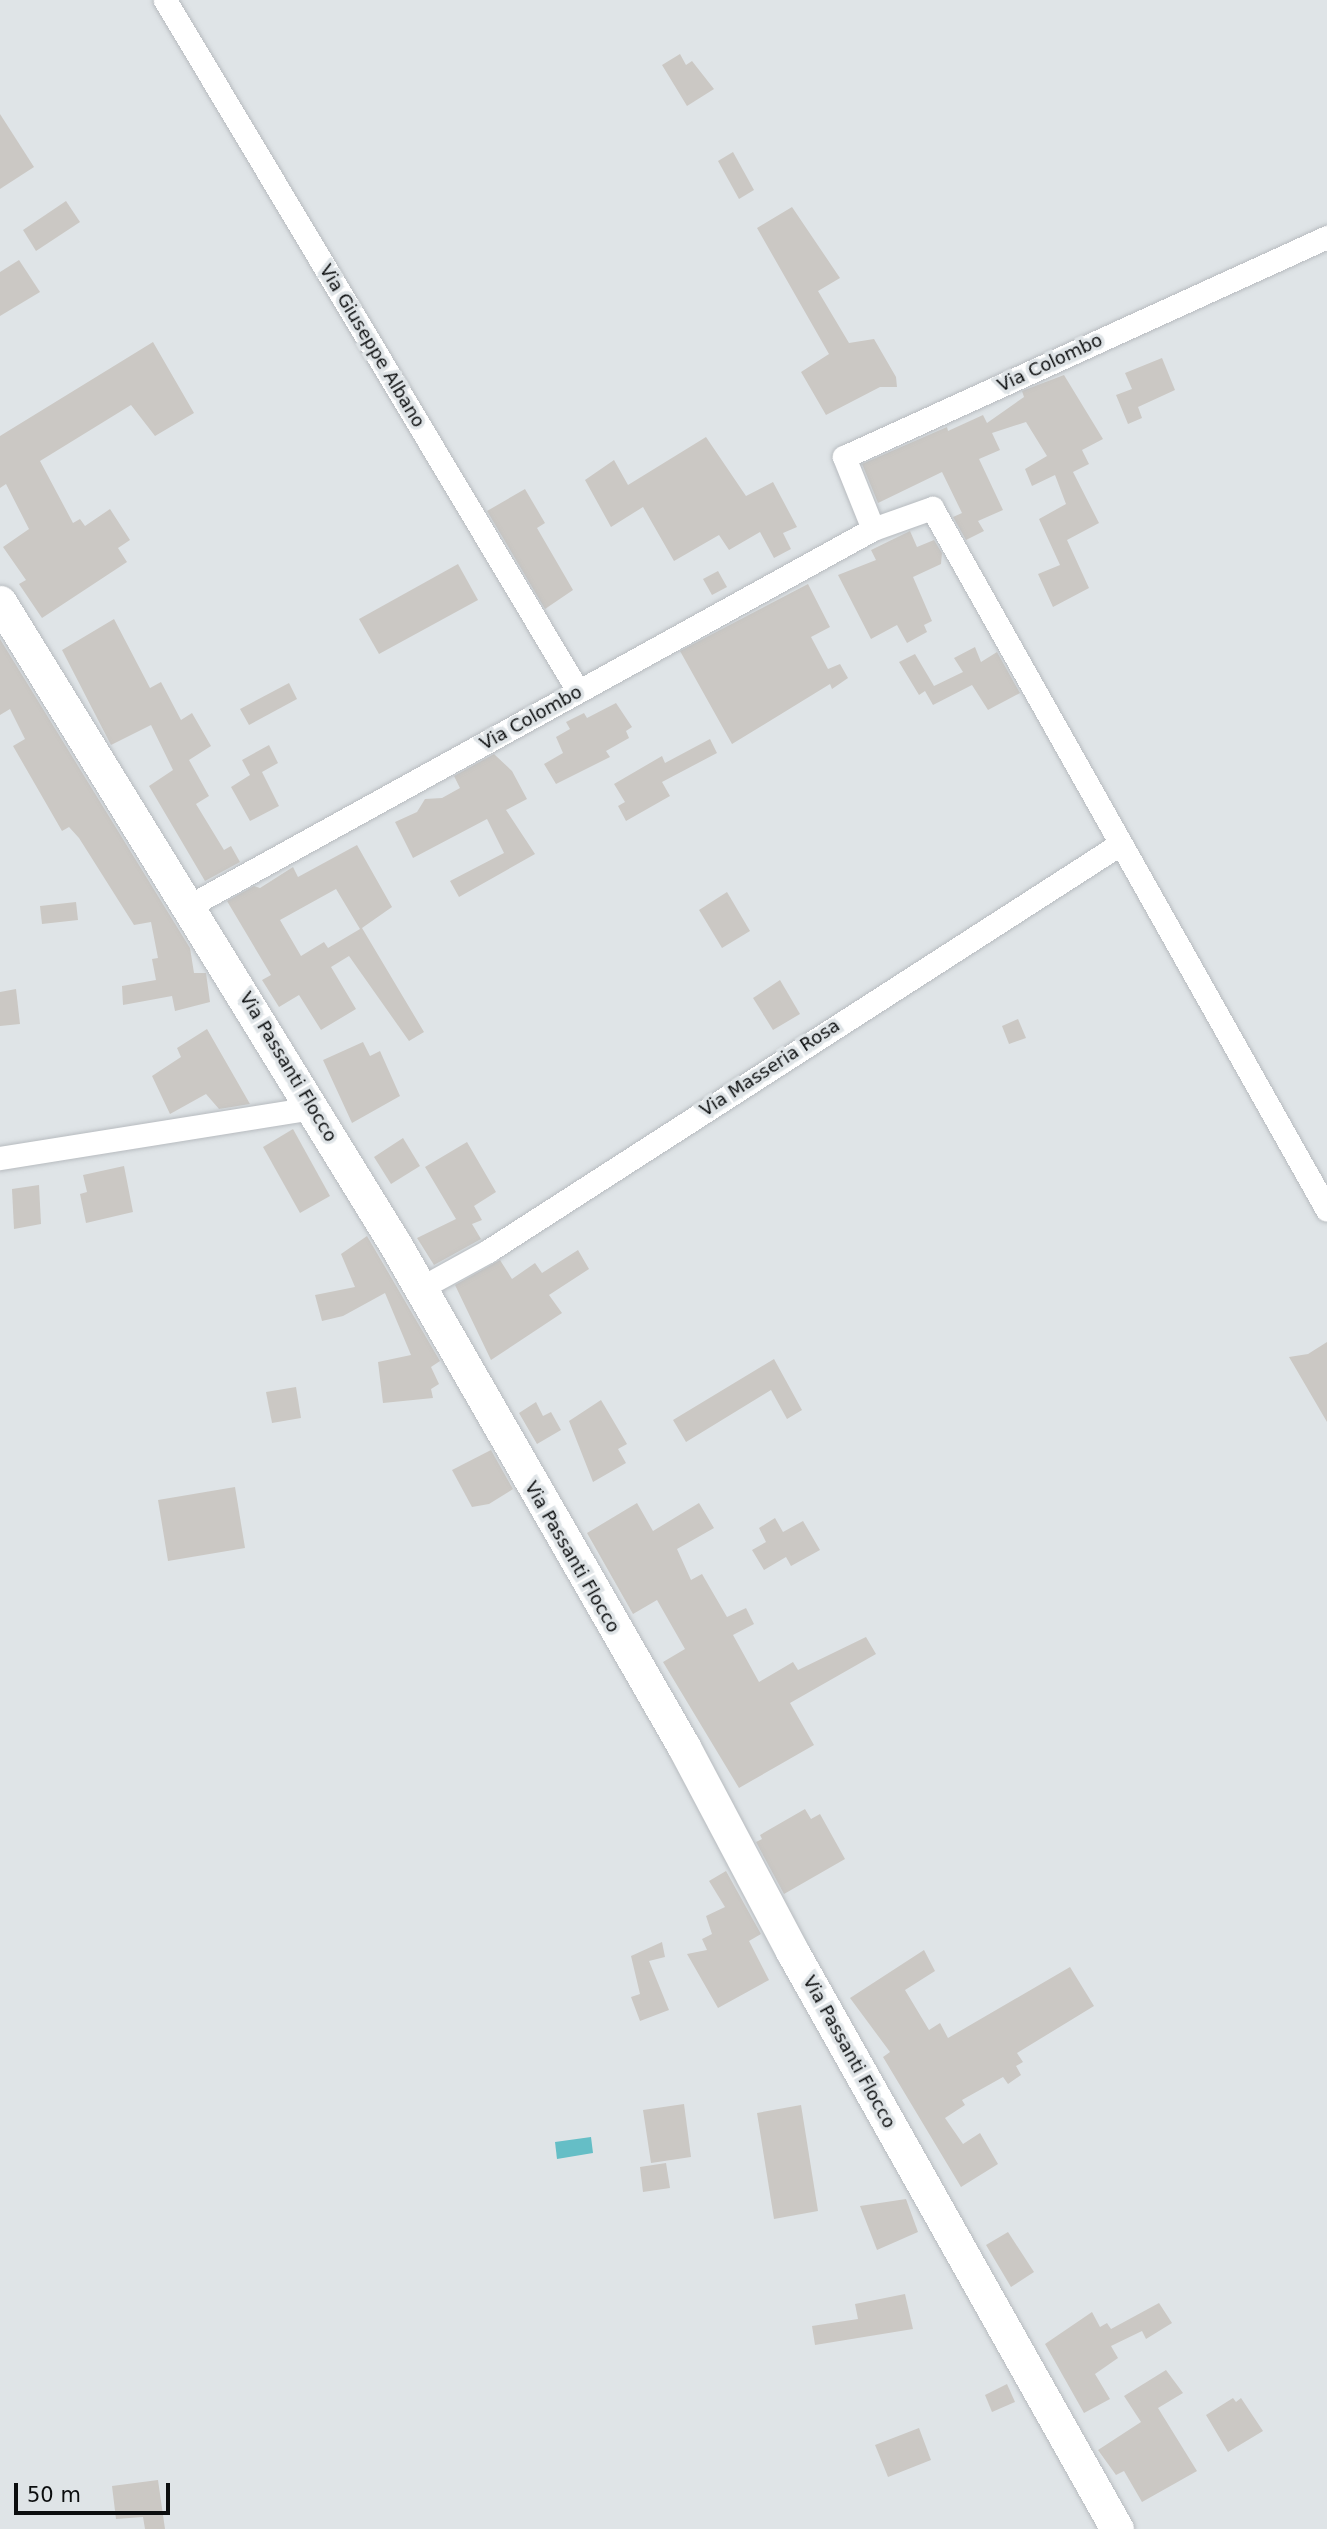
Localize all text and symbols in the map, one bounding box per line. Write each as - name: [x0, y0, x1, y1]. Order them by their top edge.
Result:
- street label: Via Giuseppe Albano: [315, 261, 429, 431]
- street label: Via Colombo: [994, 329, 1106, 397]
- street label: Via Colombo: [476, 681, 586, 755]
- street label: Via Passanti Flocco: [235, 988, 341, 1146]
- street label: Via Masseria Rosa: [696, 1015, 844, 1121]
- street label: Via Passanti Flocco: [520, 1478, 624, 1636]
- street label: Via Passanti Flocco: [798, 1972, 900, 2132]
- scale bar: [18, 2470, 173, 2514]
- text: 50 m: [27, 2483, 81, 2507]

